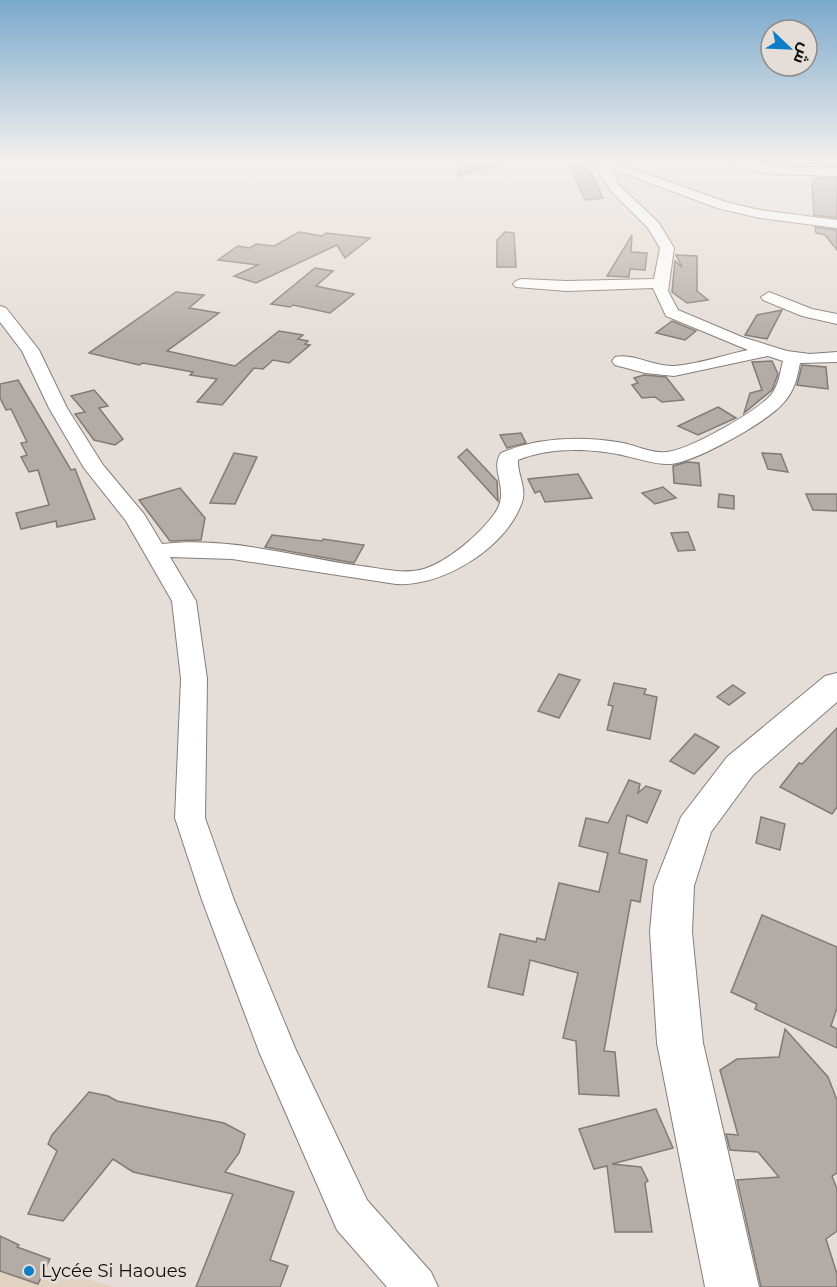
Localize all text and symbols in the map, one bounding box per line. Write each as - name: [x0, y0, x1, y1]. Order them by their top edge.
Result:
- north arrow: [759, 18, 819, 78]
- text: ش: [790, 41, 815, 67]
- place label: Lycée Si Haoues: [41, 1260, 187, 1282]
- marker: Lycée Si Haoues: [22, 1264, 36, 1278]

